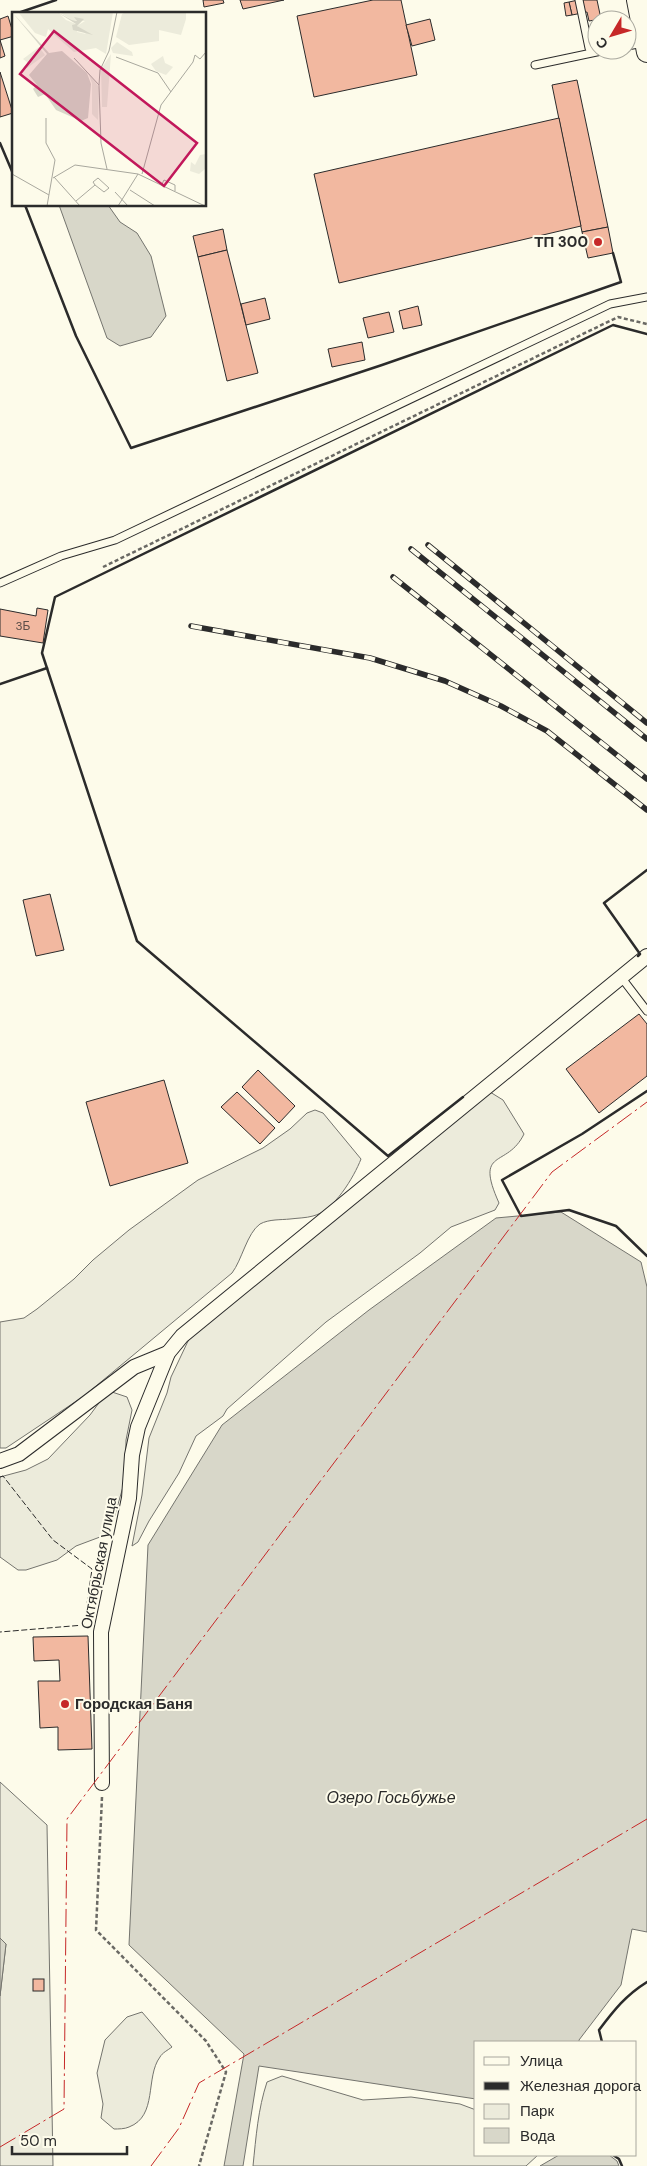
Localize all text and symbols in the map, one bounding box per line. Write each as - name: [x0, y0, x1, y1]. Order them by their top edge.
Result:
- north arrow: [587, 10, 637, 60]
- inset map: [12, 12, 206, 206]
- text: С: [592, 33, 612, 53]
- place label: ТП 300: [534, 232, 588, 252]
- marker: ТП 300: [592, 236, 604, 248]
- house number: 3Б: [16, 618, 31, 634]
- street label: Октябрьская улица: [76, 1495, 122, 1631]
- place label: Городская Баня: [75, 1694, 193, 1714]
- marker: Городская Баня: [59, 1698, 71, 1710]
- water label: Озеро Госьбужье: [326, 1787, 456, 1808]
- legend: [474, 2041, 637, 2156]
- text: Улица: [520, 2051, 563, 2071]
- text: Железная дорога: [520, 2076, 642, 2096]
- text: Парк: [520, 2101, 554, 2121]
- scale bar: [12, 2124, 128, 2156]
- text: Вода: [520, 2126, 556, 2146]
- text: 50 m: [20, 2131, 57, 2151]

